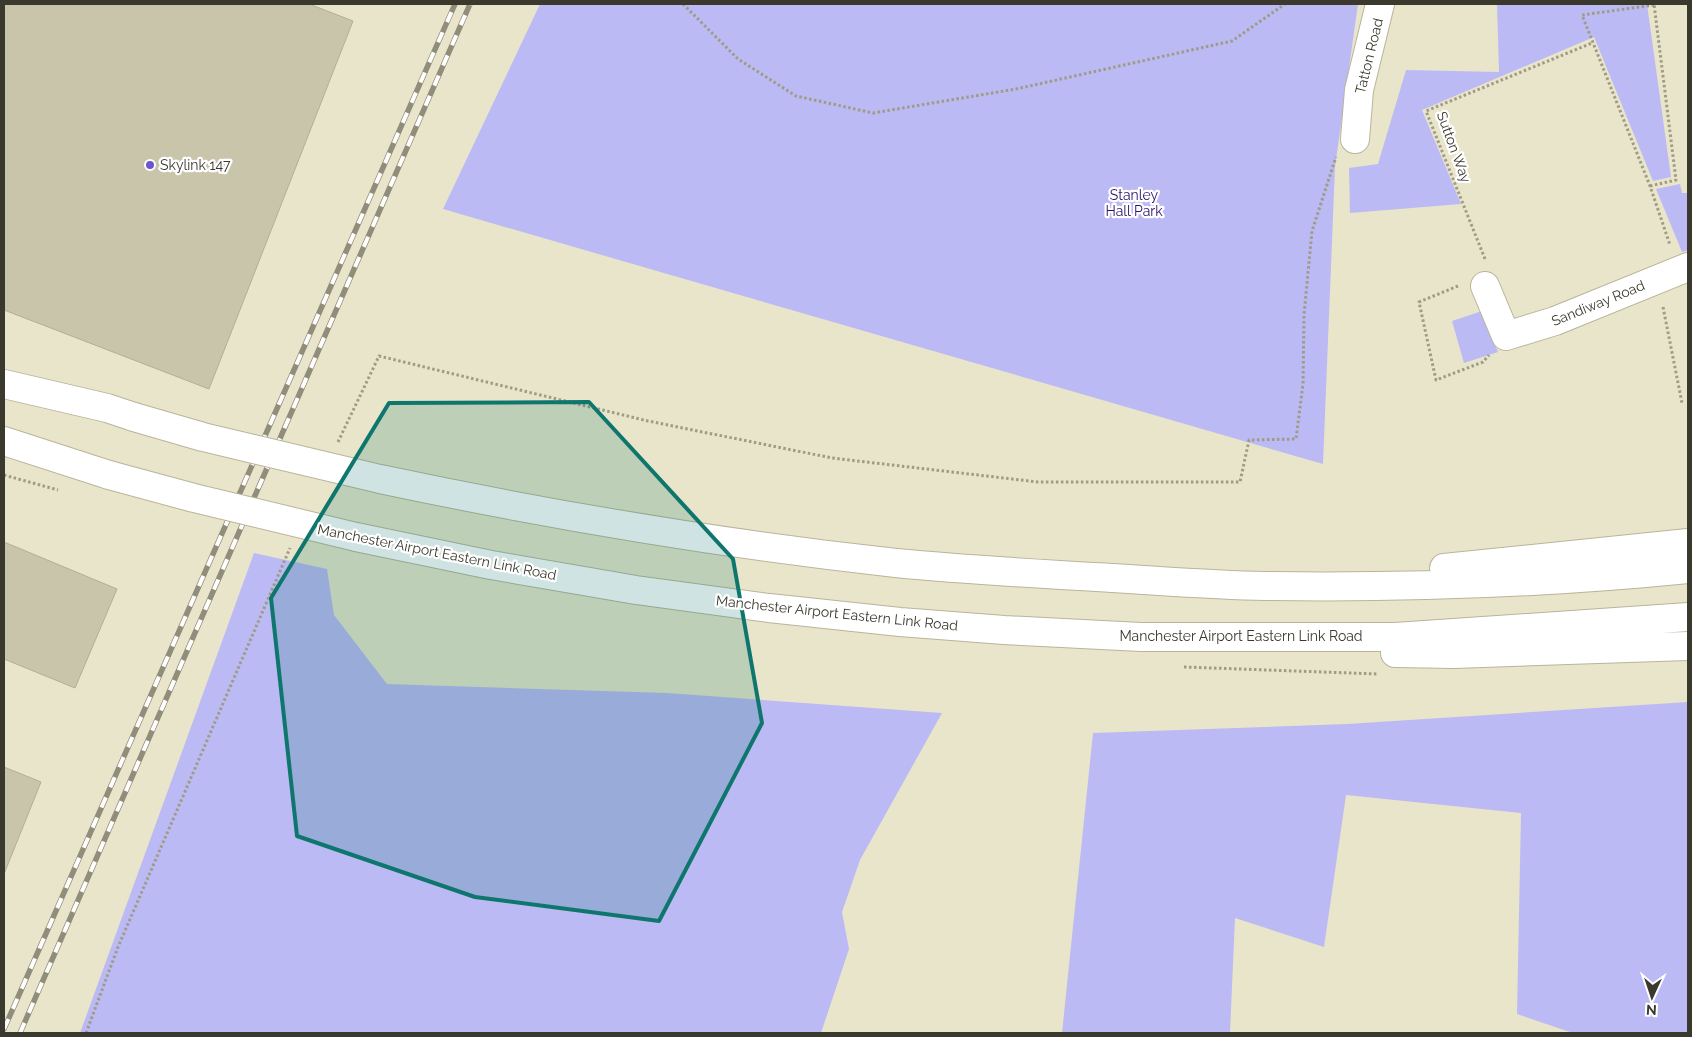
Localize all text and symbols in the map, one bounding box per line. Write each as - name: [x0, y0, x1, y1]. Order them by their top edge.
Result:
- street label: Tatton Road: [1352, 16, 1386, 96]
- street label: Sutton Way: [1434, 109, 1474, 185]
- place label: Skylink 147: [160, 157, 231, 173]
- marker: Skylink 147: [144, 159, 156, 171]
- park label: Stanley Hall Park: [1105, 187, 1163, 219]
- street label: Sandiway Road: [1549, 277, 1647, 329]
- street label: Manchester Airport Eastern Link Road: [316, 521, 558, 583]
- street label: Manchester Airport Eastern Link Road: [715, 592, 959, 634]
- street label: Manchester Airport Eastern Link Road: [1119, 628, 1363, 644]
- north arrow: [1627, 972, 1677, 1022]
- text: N: [1646, 1002, 1657, 1018]

